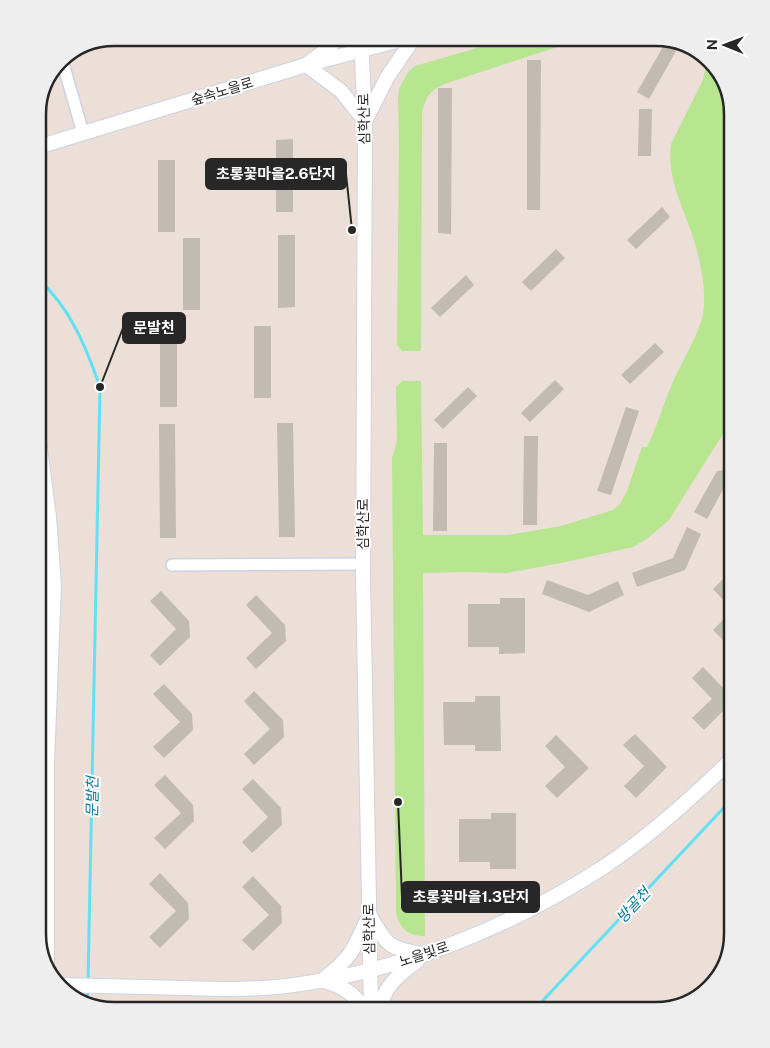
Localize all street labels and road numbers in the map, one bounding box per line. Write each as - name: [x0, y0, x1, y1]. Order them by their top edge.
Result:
- street label: 숲속노을로: [189, 74, 255, 108]
- street label: 심학산로: [356, 93, 372, 145]
- street label: 심학산로: [355, 498, 371, 550]
- street label: 심학산로: [361, 903, 377, 955]
- street label: 노을빛로: [397, 938, 451, 970]

